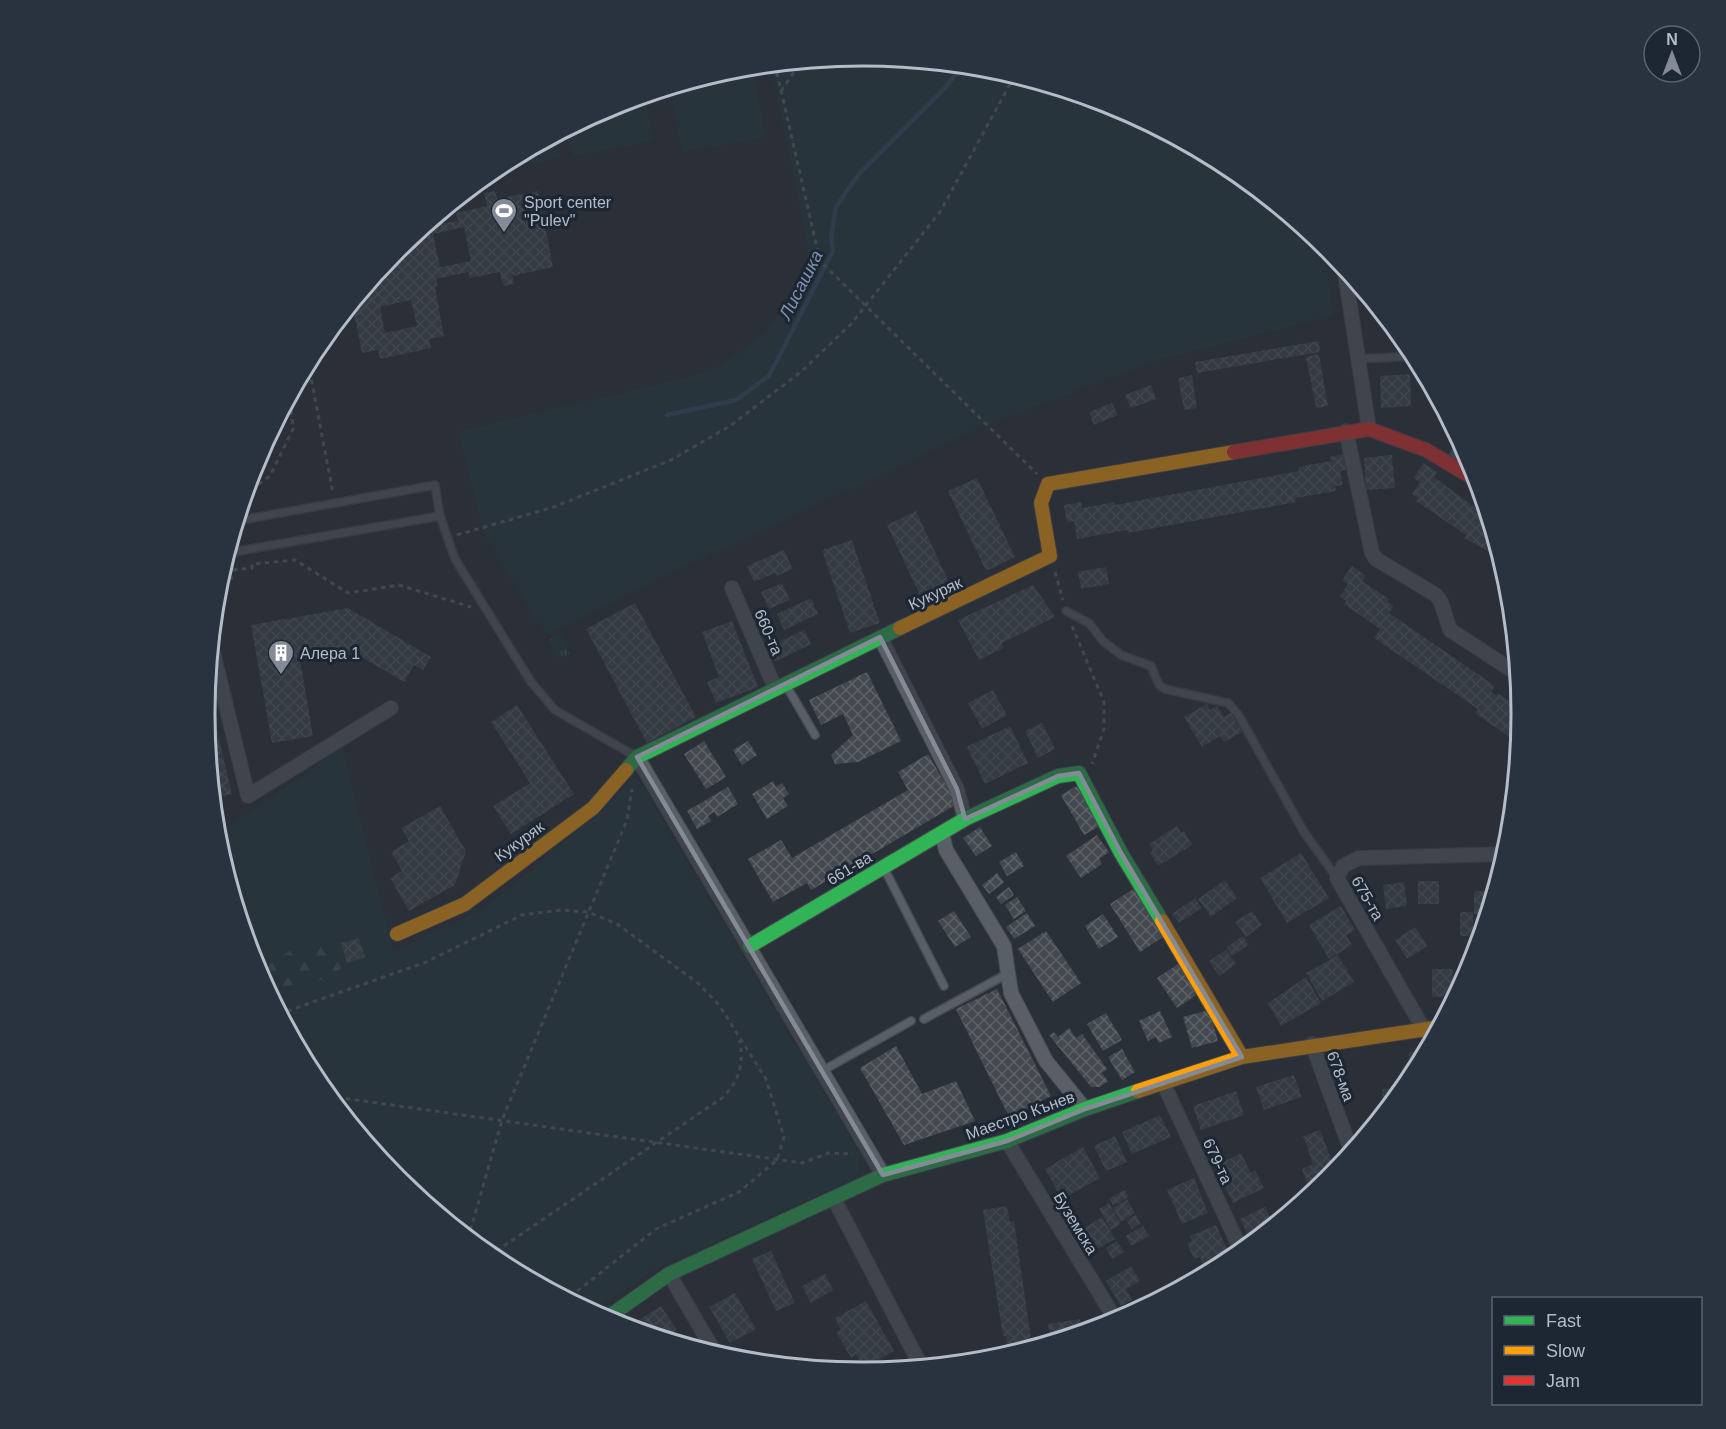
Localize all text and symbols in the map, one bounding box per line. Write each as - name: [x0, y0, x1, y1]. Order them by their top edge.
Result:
- north arrow: [1642, 24, 1702, 84]
- text: N: [1666, 31, 1678, 48]
- place label: Sport center "Pulev": [524, 194, 612, 229]
- sports icon: Sport center "Pulev": [489, 196, 519, 234]
- water label: Лисашка: [775, 247, 827, 324]
- street label: Кукуряк: [906, 573, 965, 613]
- street label: 660-та: [751, 607, 786, 658]
- building icon: Алера 1: [266, 638, 296, 676]
- place label: Алера 1: [300, 645, 360, 662]
- street label: Кукуряк: [491, 817, 548, 865]
- street label: 661-ва: [824, 848, 875, 888]
- street label: 675-та: [1348, 873, 1387, 923]
- street label: 678-ма: [1324, 1049, 1357, 1104]
- street label: Маестро Кънев: [963, 1088, 1077, 1143]
- street label: 679-та: [1200, 1136, 1235, 1187]
- street label: Буземска: [1050, 1189, 1101, 1257]
- legend: [1492, 1297, 1702, 1405]
- text: Fast: [1546, 1311, 1581, 1331]
- text: Slow: [1546, 1341, 1586, 1361]
- text: Jam: [1546, 1371, 1580, 1391]

